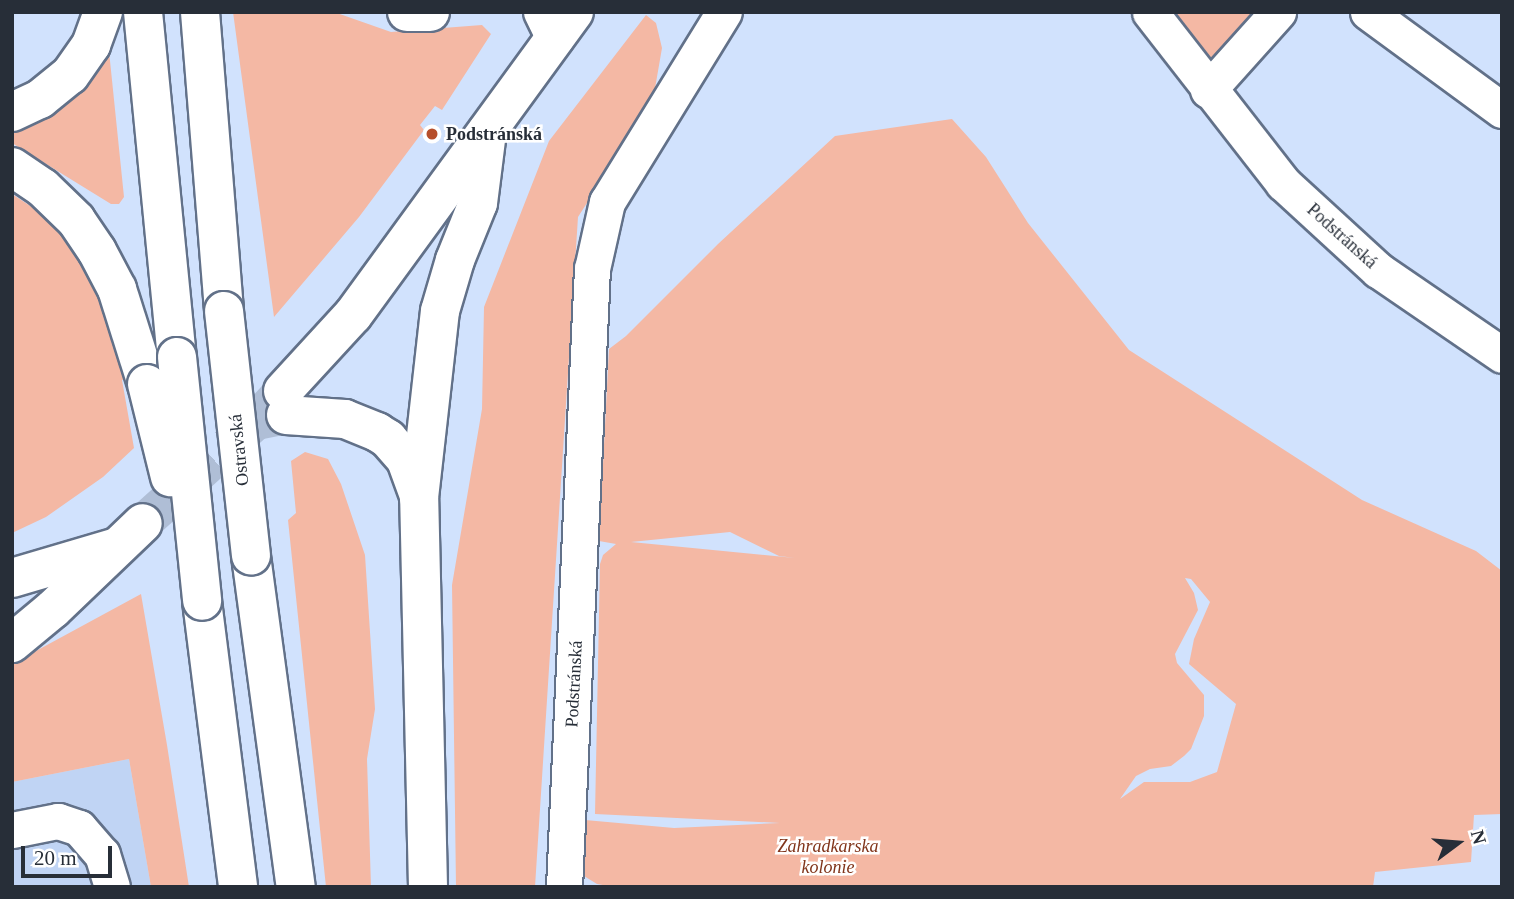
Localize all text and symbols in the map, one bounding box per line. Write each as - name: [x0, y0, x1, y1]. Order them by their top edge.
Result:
- place label: Podstránská: [446, 123, 542, 145]
- marker: Podstránská: [424, 126, 440, 142]
- street label: Podstránská: [1302, 199, 1382, 273]
- street label: Ostravská: [224, 413, 254, 487]
- street label: Podstránská: [561, 640, 587, 728]
- north arrow: [1423, 808, 1493, 878]
- text: N: [1467, 828, 1491, 847]
- scale bar: [24, 832, 116, 876]
- park label: Zahradkarska kolonie: [777, 836, 879, 878]
- text: 20 m: [34, 846, 77, 870]

